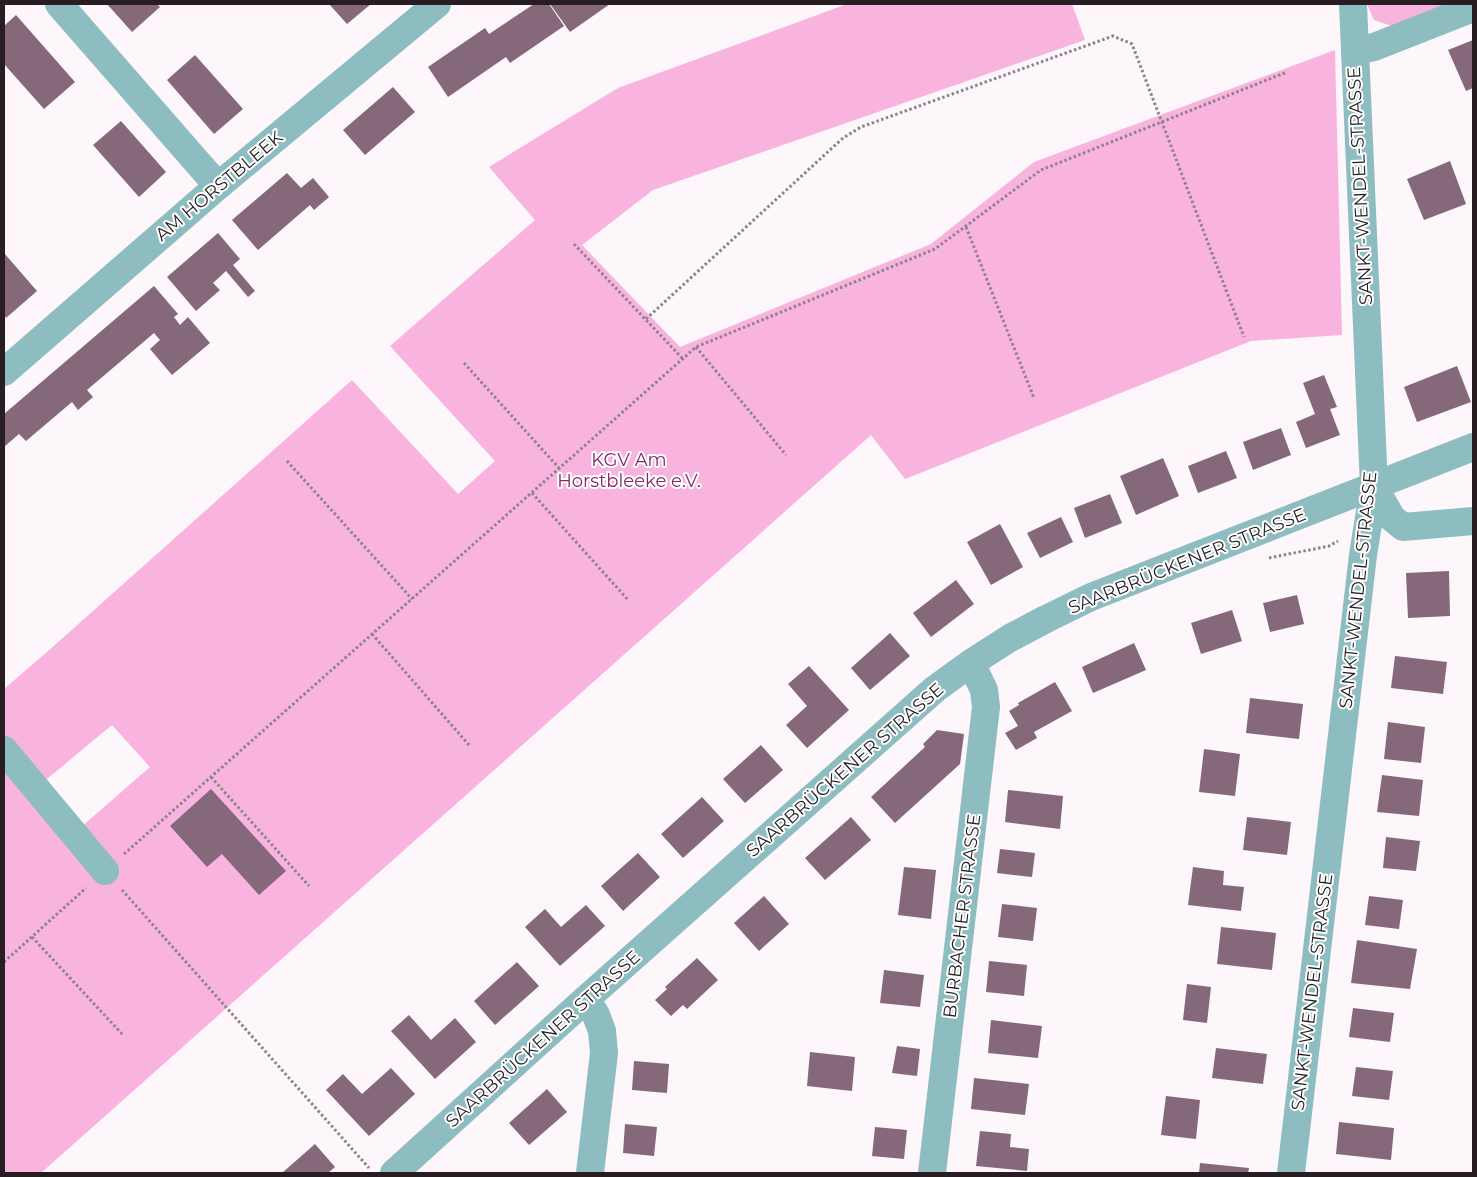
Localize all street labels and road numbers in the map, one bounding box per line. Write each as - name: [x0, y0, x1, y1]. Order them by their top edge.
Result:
- street label: SANKT-WENDEL-STRASSE: [1343, 66, 1377, 306]
- street label: AM HORSTBLEEK: [151, 126, 287, 246]
- street label: SANKT-WENDEL-STRASSE: [1335, 470, 1381, 710]
- street label: SAARBRÜCKENER STRASSE: [1065, 503, 1309, 619]
- street label: SAARBRÜCKENER STRASSE: [742, 678, 948, 862]
- street label: BURBACHER STRASSE: [939, 813, 985, 1019]
- street label: SANKT-WENDEL-STRASSE: [1287, 872, 1337, 1112]
- street label: SAARBRÜCKENER STRASSE: [441, 946, 645, 1132]

